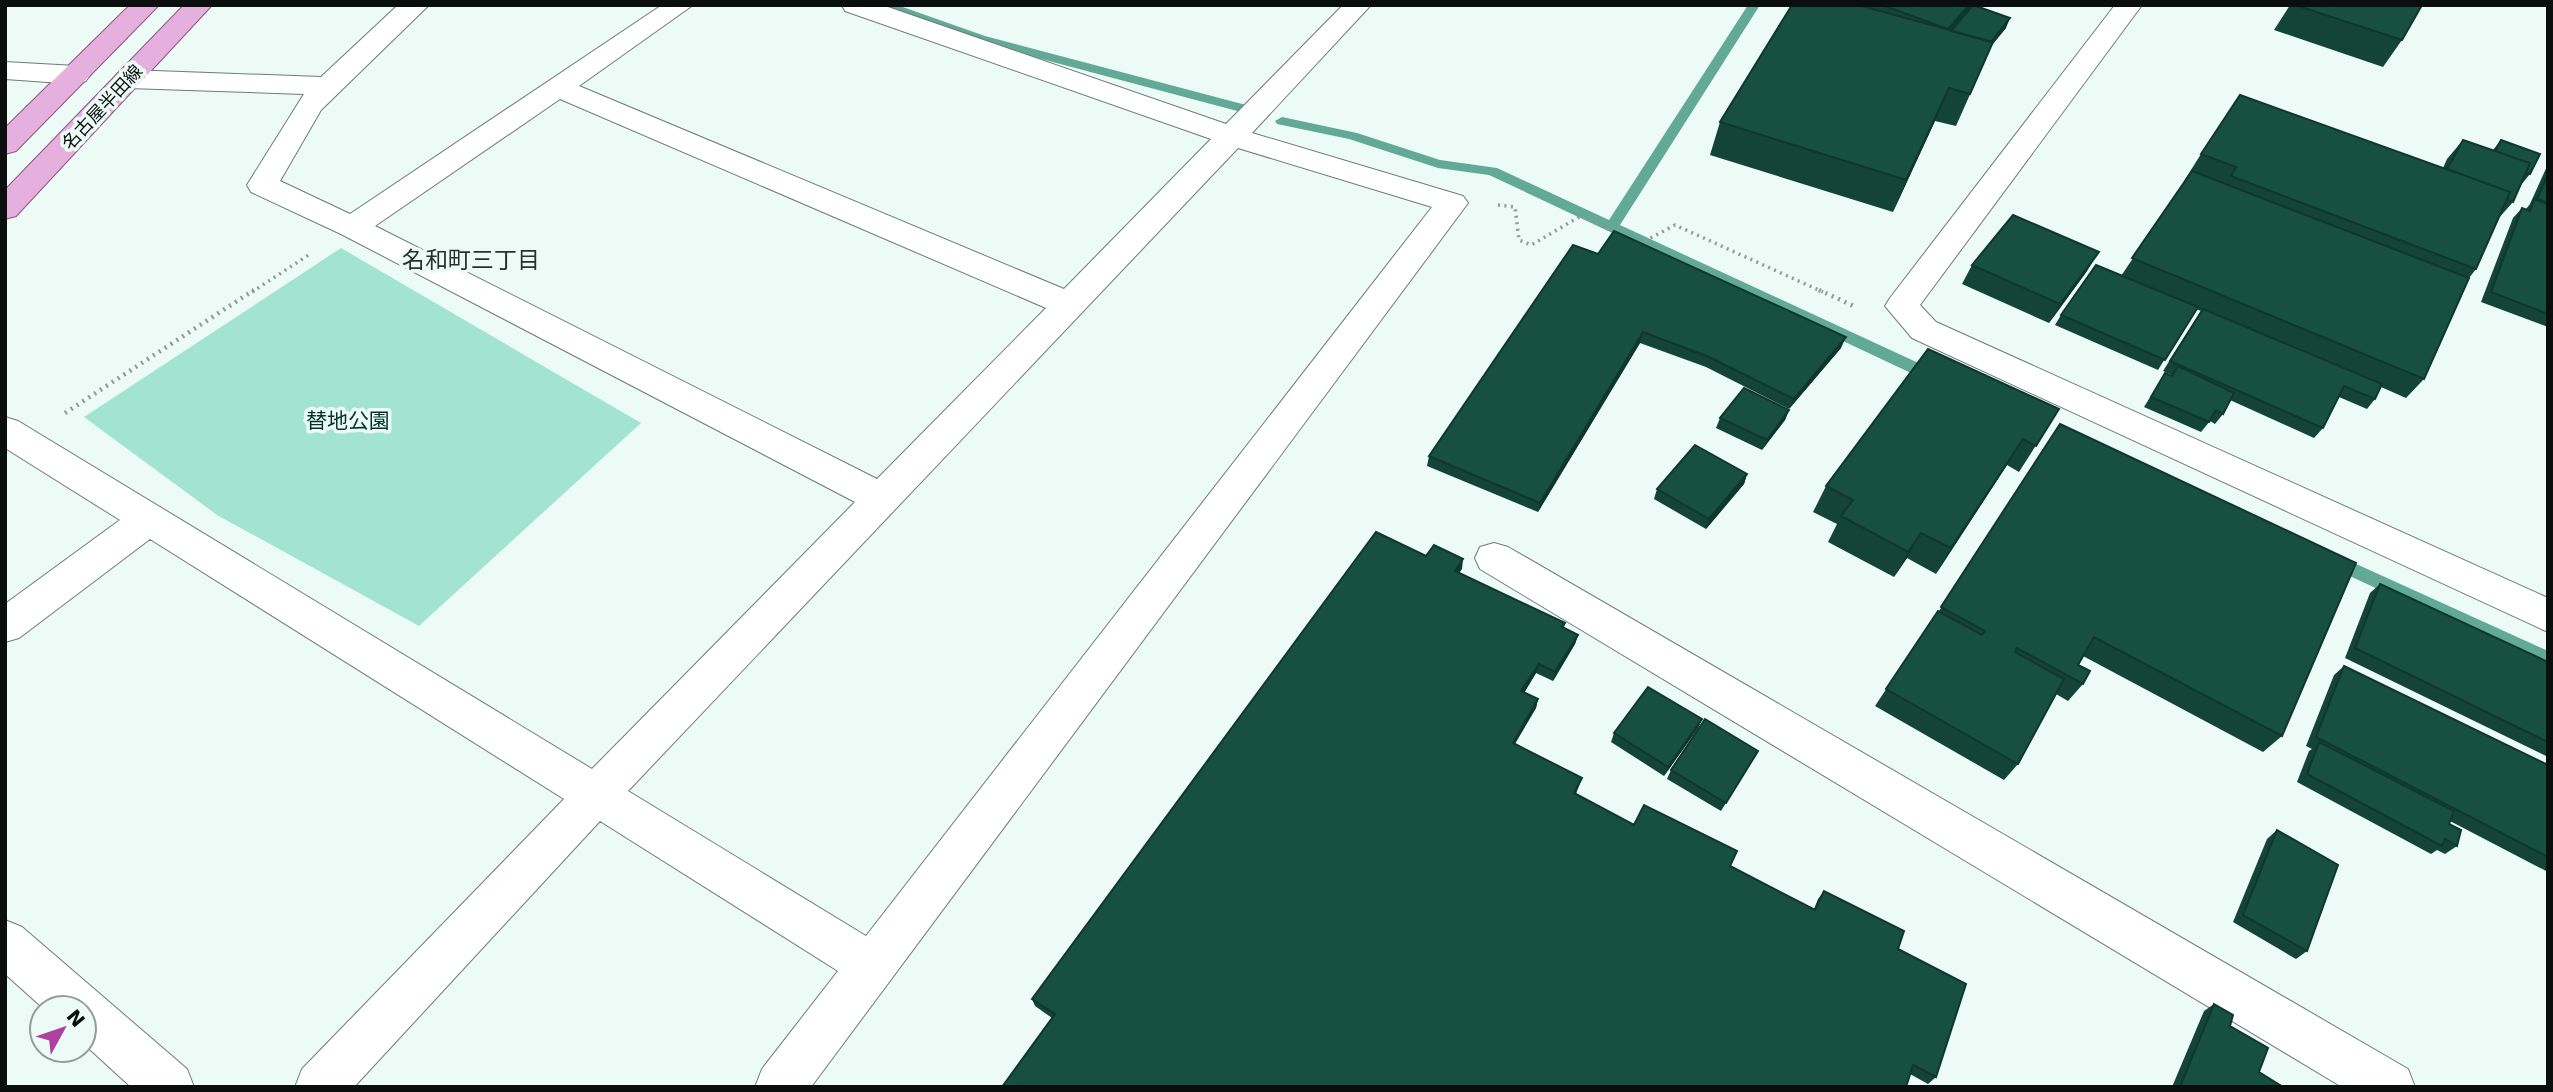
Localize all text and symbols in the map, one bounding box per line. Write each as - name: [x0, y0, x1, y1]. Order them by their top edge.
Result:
- street label: 名古屋半田線: [57, 60, 147, 154]
- district label: 名和町三丁目: [402, 247, 540, 273]
- park label: 替地公園: [306, 409, 390, 433]
- north arrow: [28, 994, 98, 1064]
- text: N: [62, 1005, 90, 1031]

